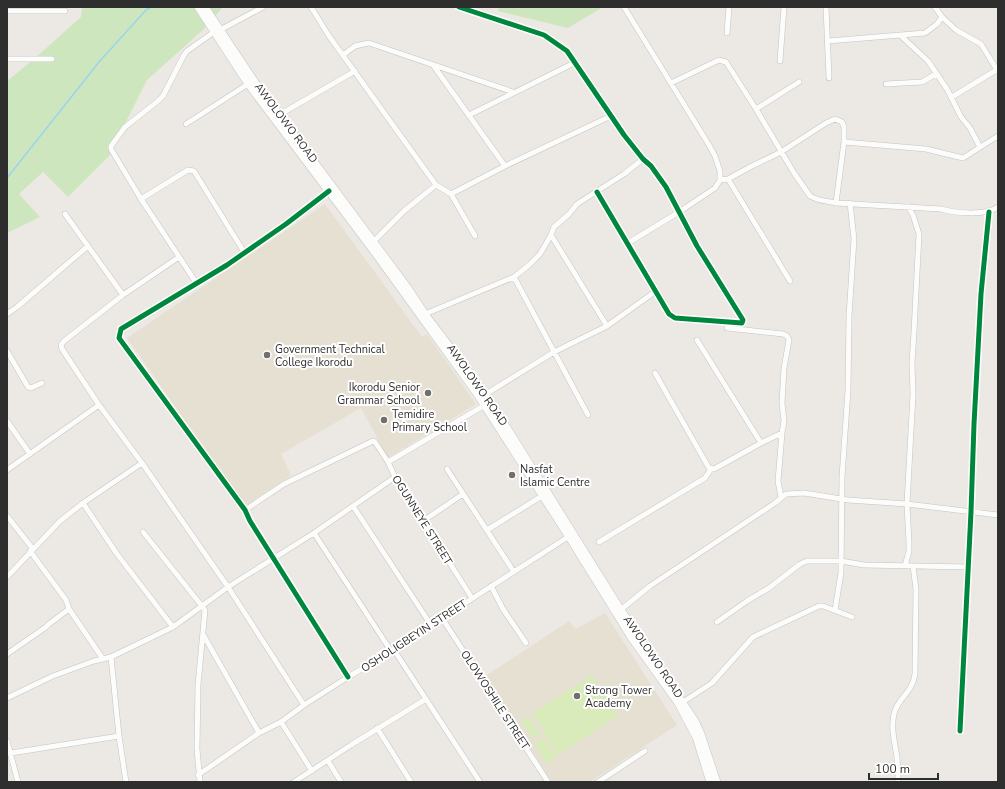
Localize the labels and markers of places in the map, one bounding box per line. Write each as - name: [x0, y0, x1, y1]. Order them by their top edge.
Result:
- place label: Government Technical College Ikorodu: [275, 342, 385, 370]
- marker: Government Technical College Ikorodu: [262, 350, 272, 360]
- place label: Ikorodu Senior Grammar School: [337, 380, 421, 408]
- marker: Ikorodu Senior Grammar School: [423, 388, 433, 398]
- place label: Temidire Primary School: [392, 407, 468, 435]
- marker: Temidire Primary School: [379, 415, 389, 425]
- place label: Nasfat Islamic Centre: [520, 462, 590, 490]
- marker: Nasfat Islamic Centre: [507, 470, 517, 480]
- place label: Strong Tower Academy: [585, 683, 652, 711]
- marker: Strong Tower Academy: [572, 691, 582, 701]

